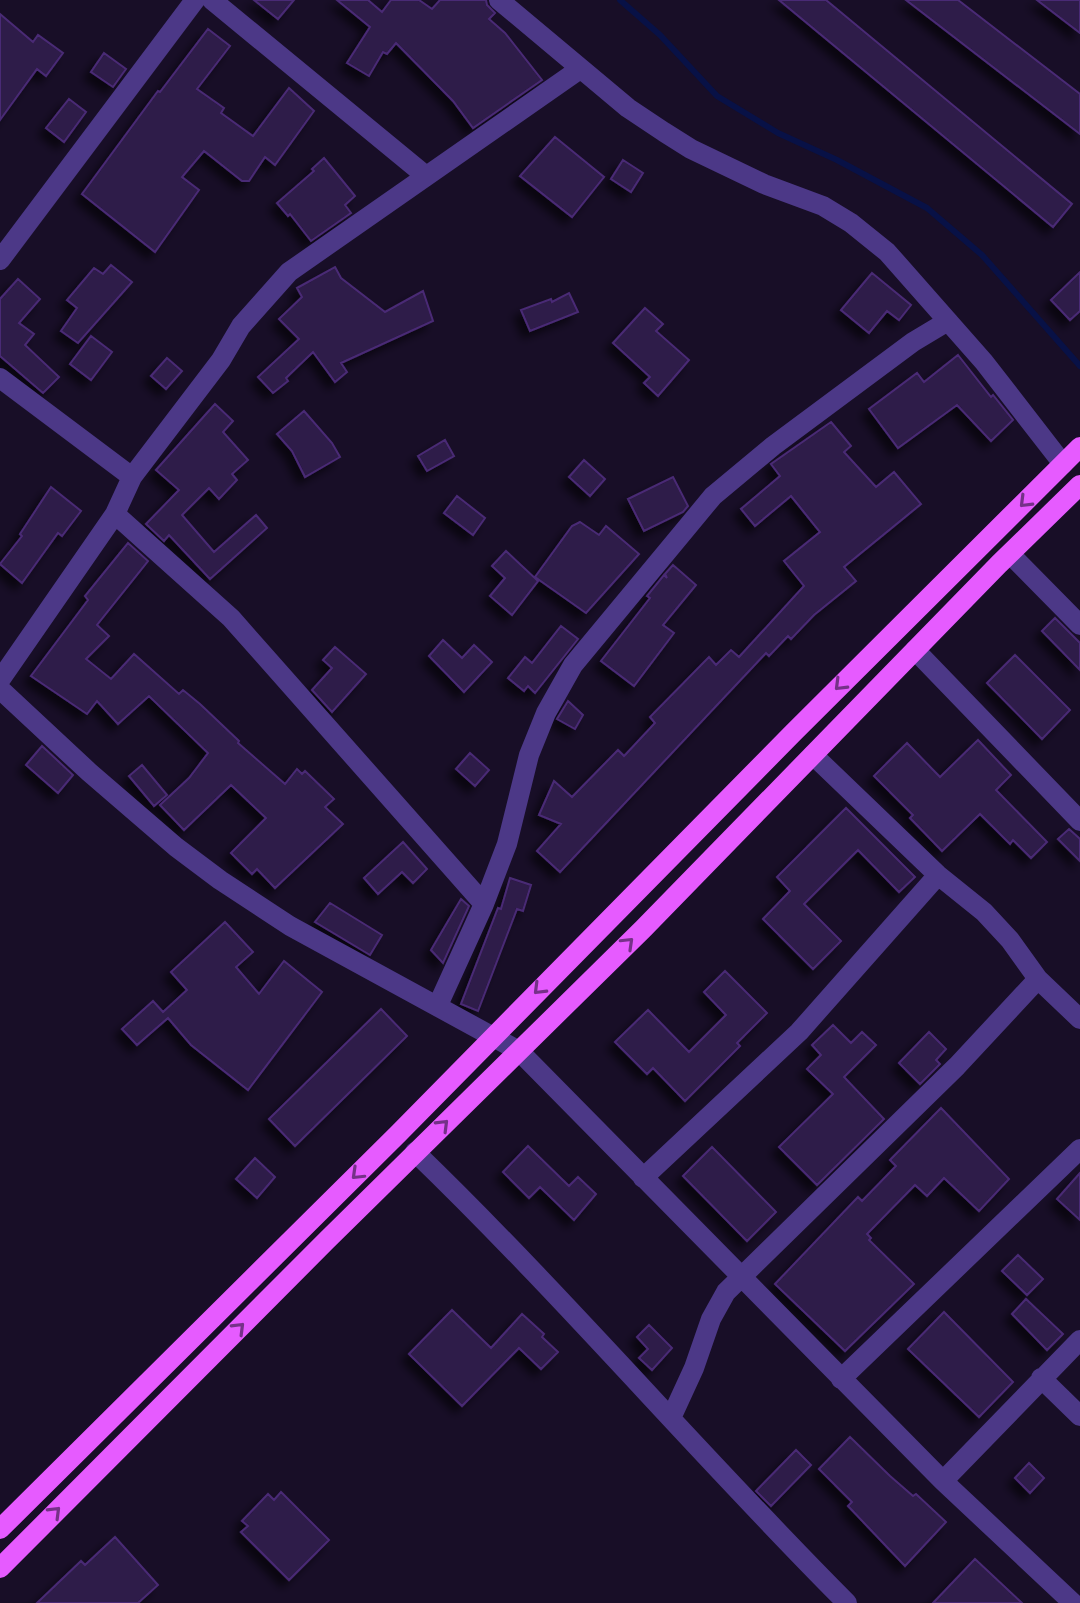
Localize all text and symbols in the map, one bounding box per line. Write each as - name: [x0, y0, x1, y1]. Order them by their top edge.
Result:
- one-way arrow: [1020, 493, 1034, 507]
- one-way arrow: [835, 676, 849, 690]
- one-way arrow: [619, 938, 633, 952]
- one-way arrow: [534, 980, 548, 994]
- one-way arrow: [434, 1120, 448, 1134]
- one-way arrow: [352, 1165, 366, 1179]
- one-way arrow: [229, 1323, 244, 1337]
- one-way arrow: [46, 1507, 60, 1521]

